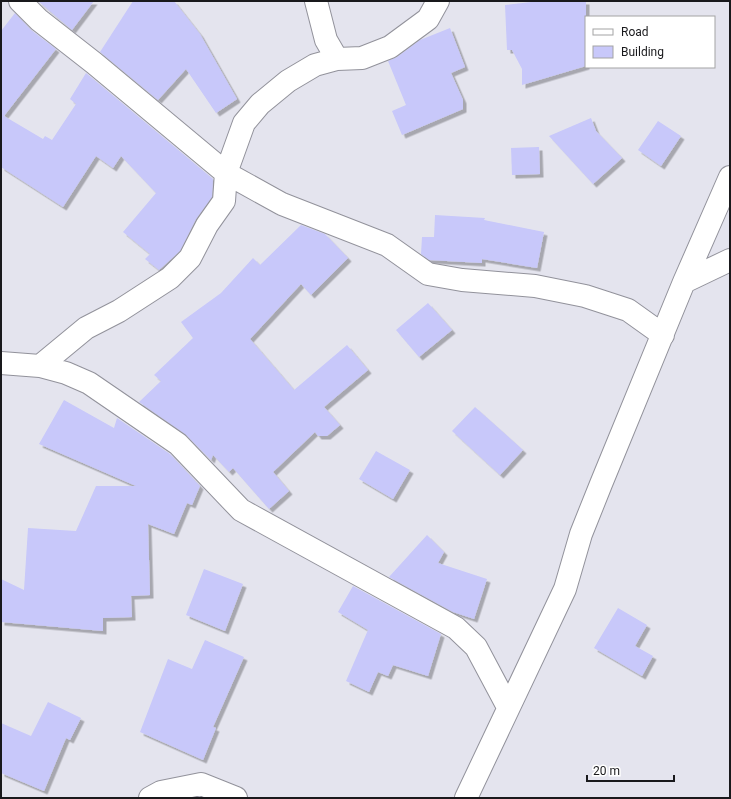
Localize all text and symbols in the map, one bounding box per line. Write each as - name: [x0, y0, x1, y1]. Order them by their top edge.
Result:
- legend: [585, 16, 715, 68]
- text: Road: [621, 25, 649, 39]
- text: Building: [621, 45, 664, 59]
- scale bar: [587, 757, 674, 783]
- text: 20 m: [593, 764, 620, 778]

